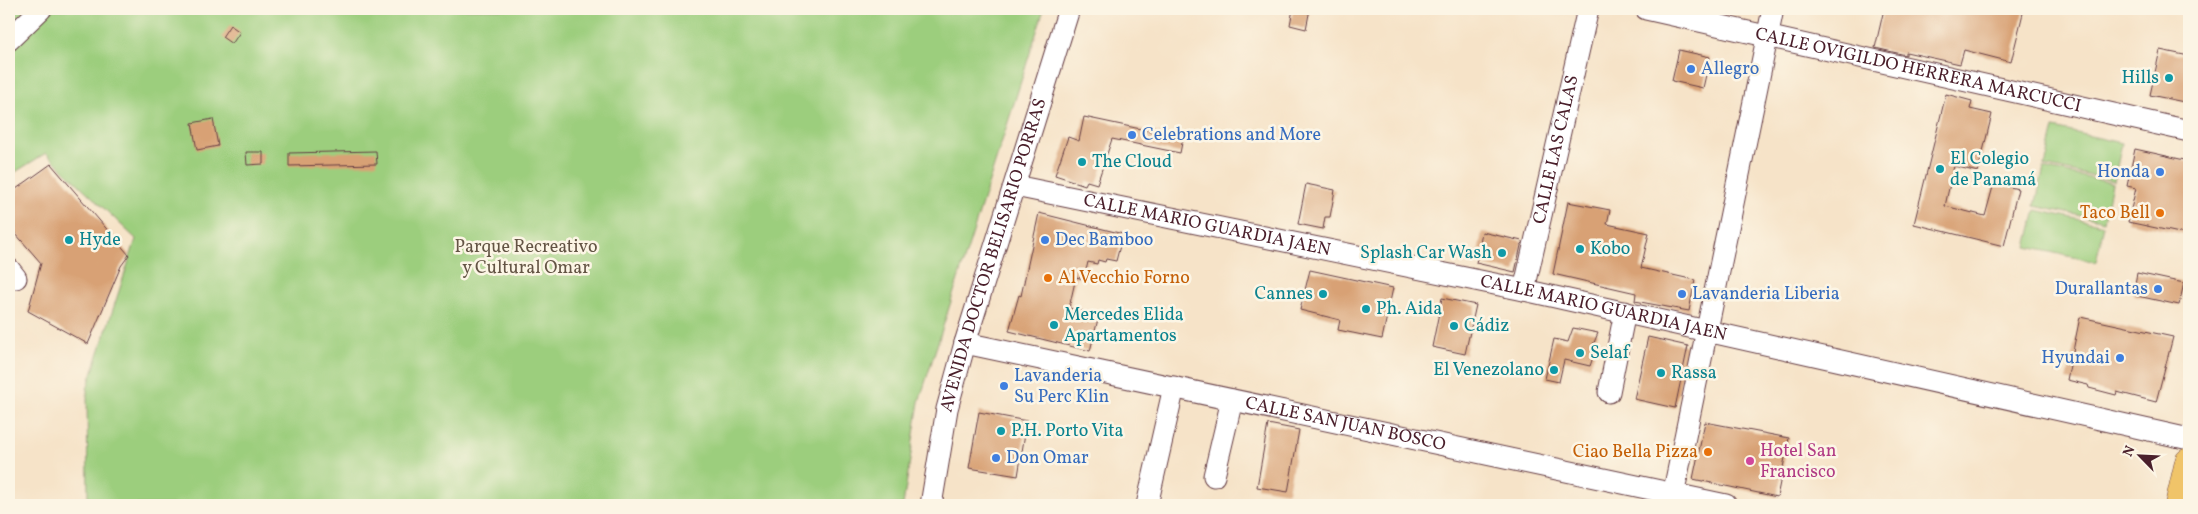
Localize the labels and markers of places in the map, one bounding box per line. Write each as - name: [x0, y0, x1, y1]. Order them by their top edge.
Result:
- place label: Allegro: [1701, 57, 1759, 82]
- marker: Allegro: [1685, 63, 1697, 75]
- place label: Hills: [2122, 66, 2159, 91]
- marker: Hills: [2163, 72, 2175, 84]
- place label: Celebrations and More: [1142, 123, 1321, 148]
- marker: Celebrations and More: [1126, 129, 1138, 141]
- place label: El Colegio de Panamá: [1950, 147, 2036, 193]
- place label: The Cloud: [1092, 150, 1172, 175]
- marker: The Cloud: [1076, 156, 1088, 168]
- place label: Honda: [2097, 160, 2150, 185]
- marker: El Colegio de Panamá: [1934, 163, 1946, 175]
- marker: Honda: [2154, 166, 2166, 178]
- place label: Taco Bell: [2080, 201, 2150, 226]
- marker: Taco Bell: [2154, 207, 2166, 219]
- place label: Hyde: [79, 228, 121, 253]
- place label: Dec Bamboo: [1055, 228, 1153, 253]
- marker: Hyde: [63, 234, 75, 246]
- marker: Dec Bamboo: [1039, 234, 1051, 246]
- place label: Kobo: [1590, 237, 1630, 262]
- place label: Splash Car Wash: [1360, 241, 1492, 266]
- marker: Kobo: [1574, 243, 1586, 255]
- marker: Splash Car Wash: [1496, 247, 1508, 259]
- place label: Al Vecchio Forno: [1058, 266, 1190, 291]
- marker: Al Vecchio Forno: [1042, 272, 1054, 284]
- place label: Durallantas: [2055, 277, 2148, 302]
- place label: Cannes: [1255, 282, 1313, 307]
- place label: Lavanderia Liberia: [1692, 282, 1840, 307]
- marker: Durallantas: [2152, 283, 2164, 295]
- marker: Cannes: [1317, 288, 1329, 300]
- marker: Lavanderia Liberia: [1676, 288, 1688, 300]
- place label: Ph. Aida: [1376, 297, 1442, 322]
- place label: Mercedes Elida Apartamentos: [1064, 303, 1184, 349]
- marker: Ph. Aida: [1360, 303, 1372, 315]
- place label: Cádiz: [1464, 314, 1509, 339]
- marker: Mercedes Elida Apartamentos: [1048, 319, 1060, 331]
- marker: Cádiz: [1448, 320, 1460, 332]
- place label: Selaf: [1590, 341, 1631, 366]
- place label: Hyundai: [2041, 346, 2110, 371]
- marker: Selaf: [1574, 347, 1586, 359]
- marker: Hyundai: [2114, 352, 2126, 364]
- place label: El Venezolano: [1433, 358, 1544, 383]
- place label: Rassa: [1671, 361, 1717, 386]
- place label: Lavanderia Su Perc Klin: [1014, 364, 1110, 410]
- marker: El Venezolano: [1548, 364, 1560, 376]
- marker: Rassa: [1655, 367, 1667, 379]
- marker: Lavanderia Su Perc Klin: [998, 380, 1010, 392]
- place label: P.H. Porto Vita: [1011, 419, 1123, 444]
- marker: P.H. Porto Vita: [995, 425, 1007, 437]
- place label: Hotel San Francisco: [1760, 439, 1837, 485]
- place label: Ciao Bella Pizza: [1573, 440, 1698, 465]
- place label: Don Omar: [1006, 446, 1089, 471]
- marker: Ciao Bella Pizza: [1702, 446, 1714, 458]
- marker: Don Omar: [990, 452, 1002, 464]
- marker: Hotel San Francisco: [1744, 455, 1756, 467]

